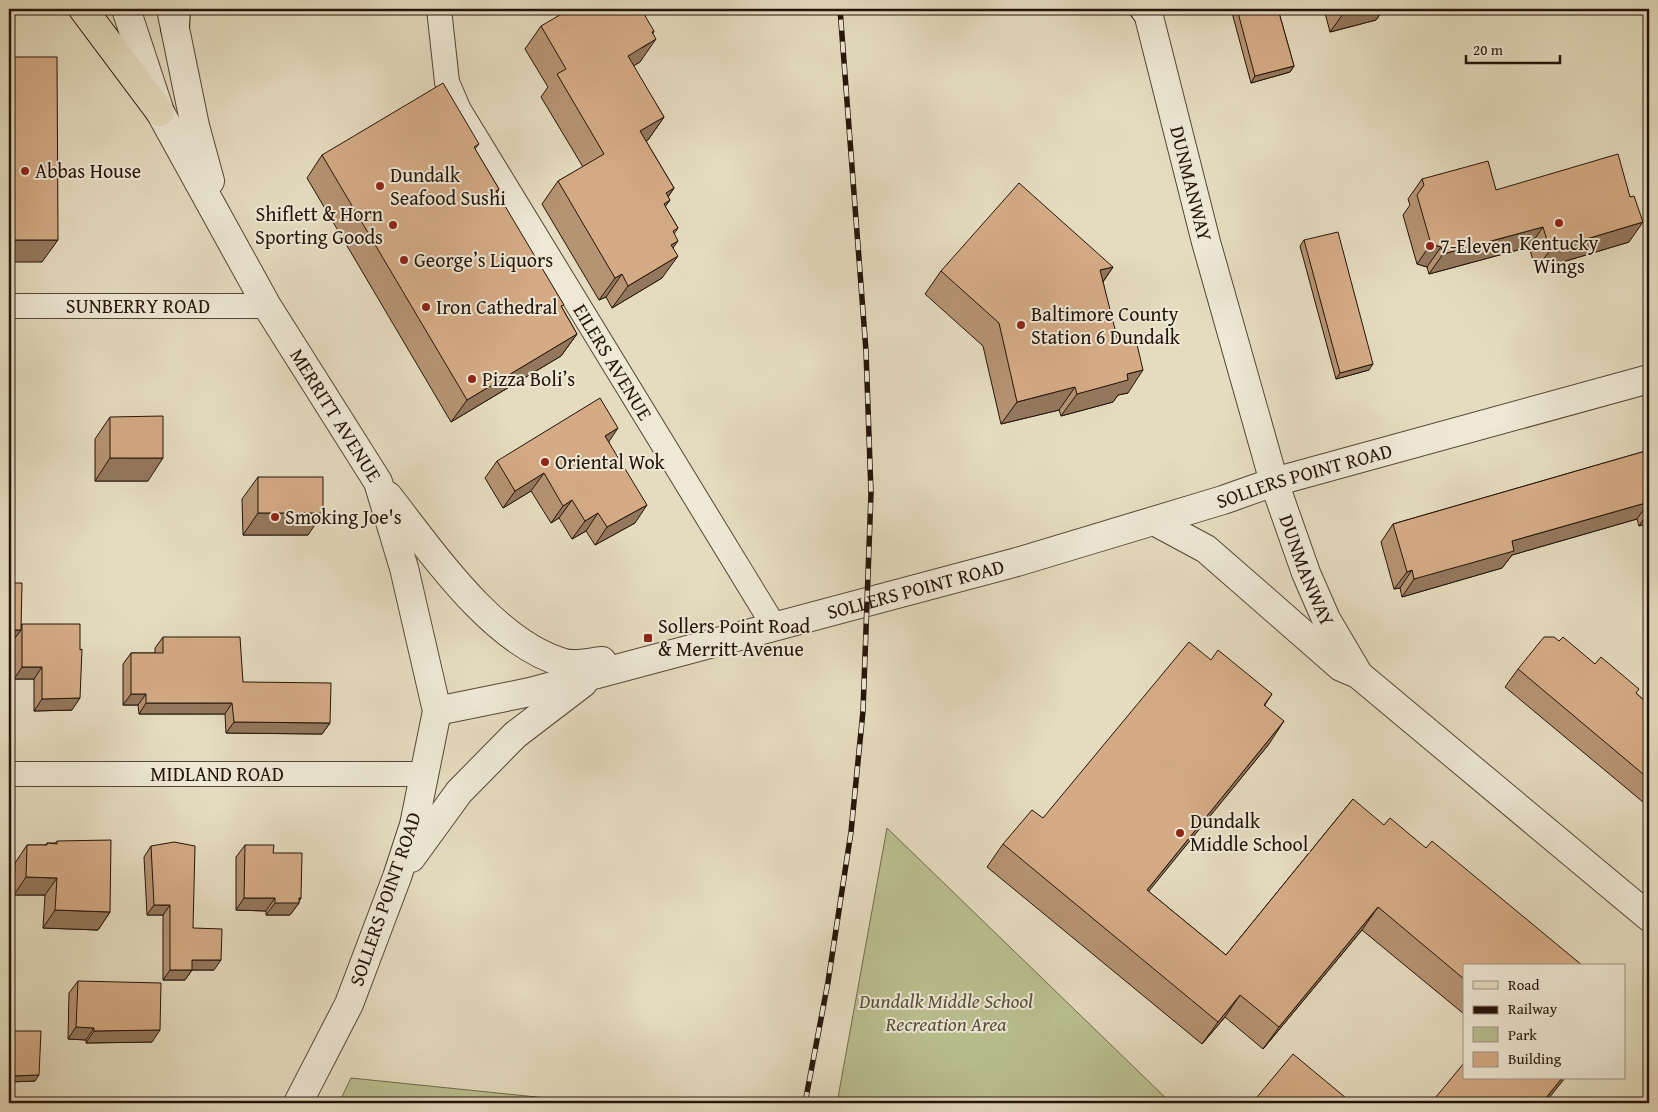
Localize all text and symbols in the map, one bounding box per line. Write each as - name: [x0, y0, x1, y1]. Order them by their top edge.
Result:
- scale bar: [1466, 32, 1559, 64]
- text: 20 m: [1473, 39, 1504, 60]
- street label: DUNMANWAY: [1163, 123, 1220, 244]
- place label: Abbas House: [35, 156, 141, 185]
- place label: Dundalk Seafood Sushi: [390, 160, 506, 212]
- marker: Abbas House: [19, 165, 31, 177]
- marker: Dundalk Seafood Sushi: [374, 180, 386, 192]
- place label: Shiflett & Horn Sporting Goods: [255, 199, 383, 251]
- marker: Kentucky Wings: [1553, 217, 1565, 229]
- marker: Shiflett & Horn Sporting Goods: [387, 219, 399, 231]
- place label: Kentucky Wings: [1519, 228, 1599, 280]
- place label: 7-Eleven: [1440, 231, 1512, 260]
- marker: 7-Eleven: [1424, 240, 1436, 252]
- place label: George’s Liquors: [414, 245, 553, 274]
- marker: George’s Liquors: [398, 254, 410, 266]
- street label: SUNBERRY ROAD: [66, 291, 210, 320]
- place label: Iron Cathedral: [436, 292, 558, 321]
- street label: EILERS AVENUE: [566, 298, 660, 426]
- place label: Baltimore County Station 6 Dundalk: [1031, 299, 1181, 351]
- marker: Iron Cathedral: [420, 301, 432, 313]
- marker: Baltimore County Station 6 Dundalk: [1015, 319, 1027, 331]
- street label: MERRITT AVENUE: [283, 342, 389, 487]
- place label: Pizza Boli’s: [482, 364, 575, 393]
- marker: Pizza Boli’s: [466, 373, 478, 385]
- street label: SOLLERS POINT ROAD: [1213, 435, 1395, 515]
- place label: Oriental Wok: [555, 447, 666, 476]
- marker: Oriental Wok: [539, 456, 551, 468]
- place label: Smoking Joe's: [285, 502, 402, 531]
- street label: DUNMANWAY: [1272, 510, 1342, 632]
- marker: Smoking Joe's: [269, 511, 281, 523]
- street label: SOLLERS POINT ROAD: [824, 551, 1007, 626]
- place label: Sollers Point Road & Merritt Avenue: [658, 611, 811, 663]
- marker: Sollers Point Road & Merritt Avenue: [642, 632, 654, 644]
- street label: MIDLAND ROAD: [150, 759, 284, 788]
- place label: Dundalk Middle School: [1190, 806, 1309, 858]
- street label: SOLLERS POINT ROAD: [341, 808, 428, 990]
- marker: Dundalk Middle School: [1174, 827, 1186, 839]
- legend: [1463, 964, 1626, 1080]
- text: Road: [1508, 974, 1539, 995]
- park label: Dundalk Middle School Recreation Area: [858, 986, 1033, 1038]
- text: Railway: [1508, 998, 1558, 1019]
- text: Park: [1508, 1024, 1537, 1045]
- text: Building: [1508, 1048, 1562, 1069]

